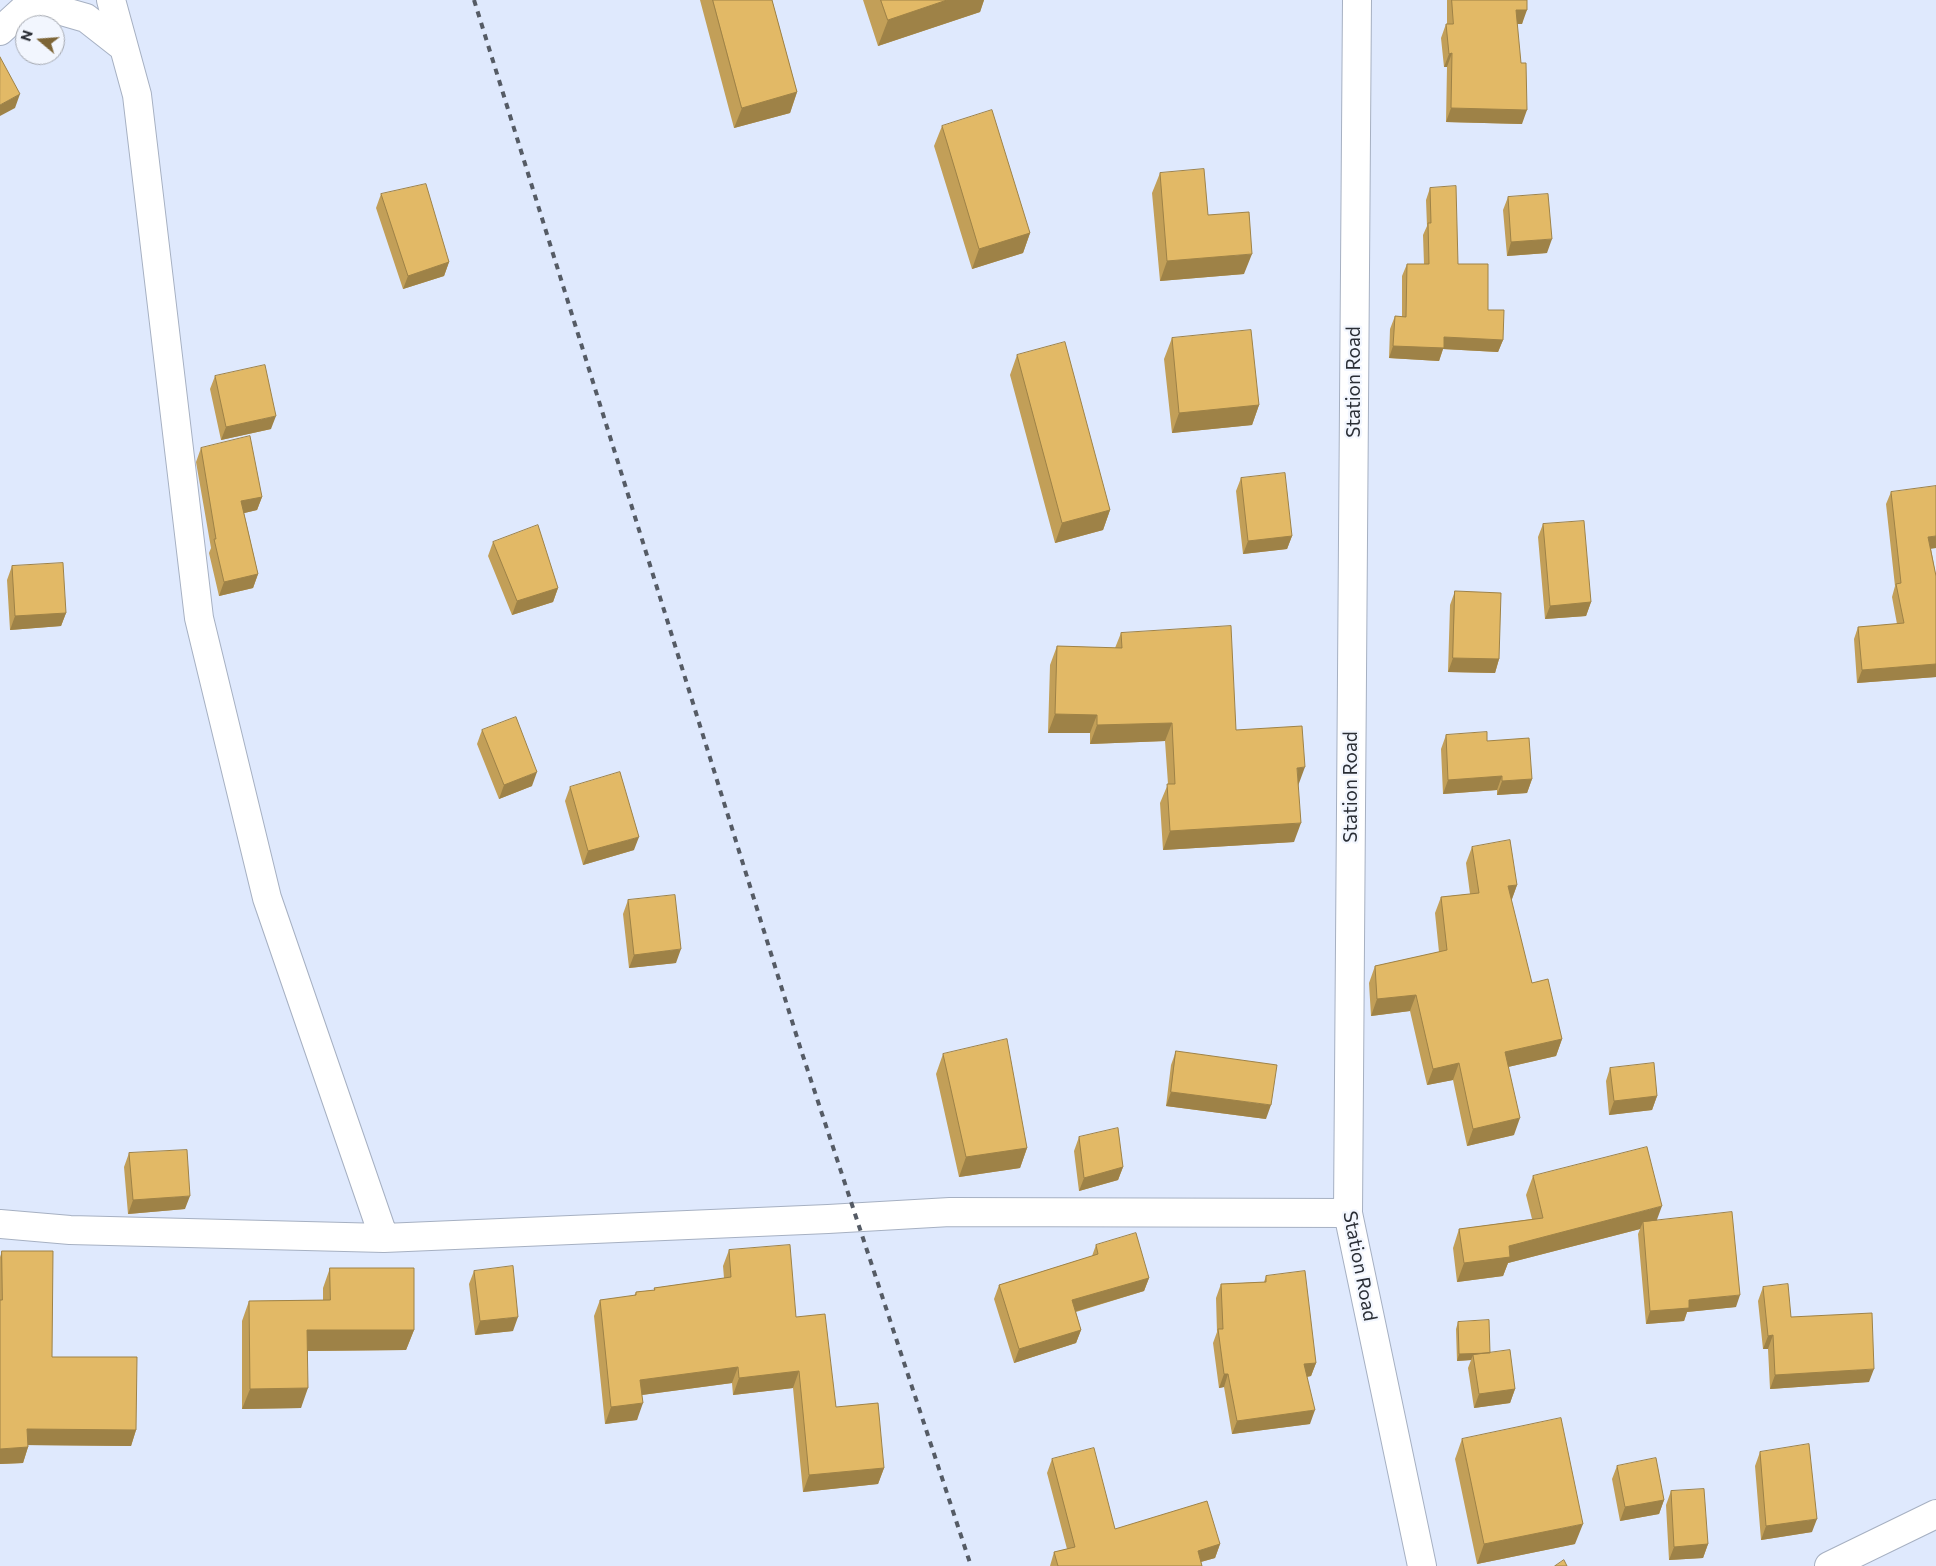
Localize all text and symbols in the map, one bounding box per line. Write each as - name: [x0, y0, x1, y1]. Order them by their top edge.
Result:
- north arrow: [15, 15, 65, 65]
- text: N: [17, 28, 36, 43]
- street label: Station Road: [1343, 326, 1365, 438]
- street label: Station Road: [1340, 731, 1362, 843]
- street label: Station Road: [1338, 1209, 1382, 1323]

